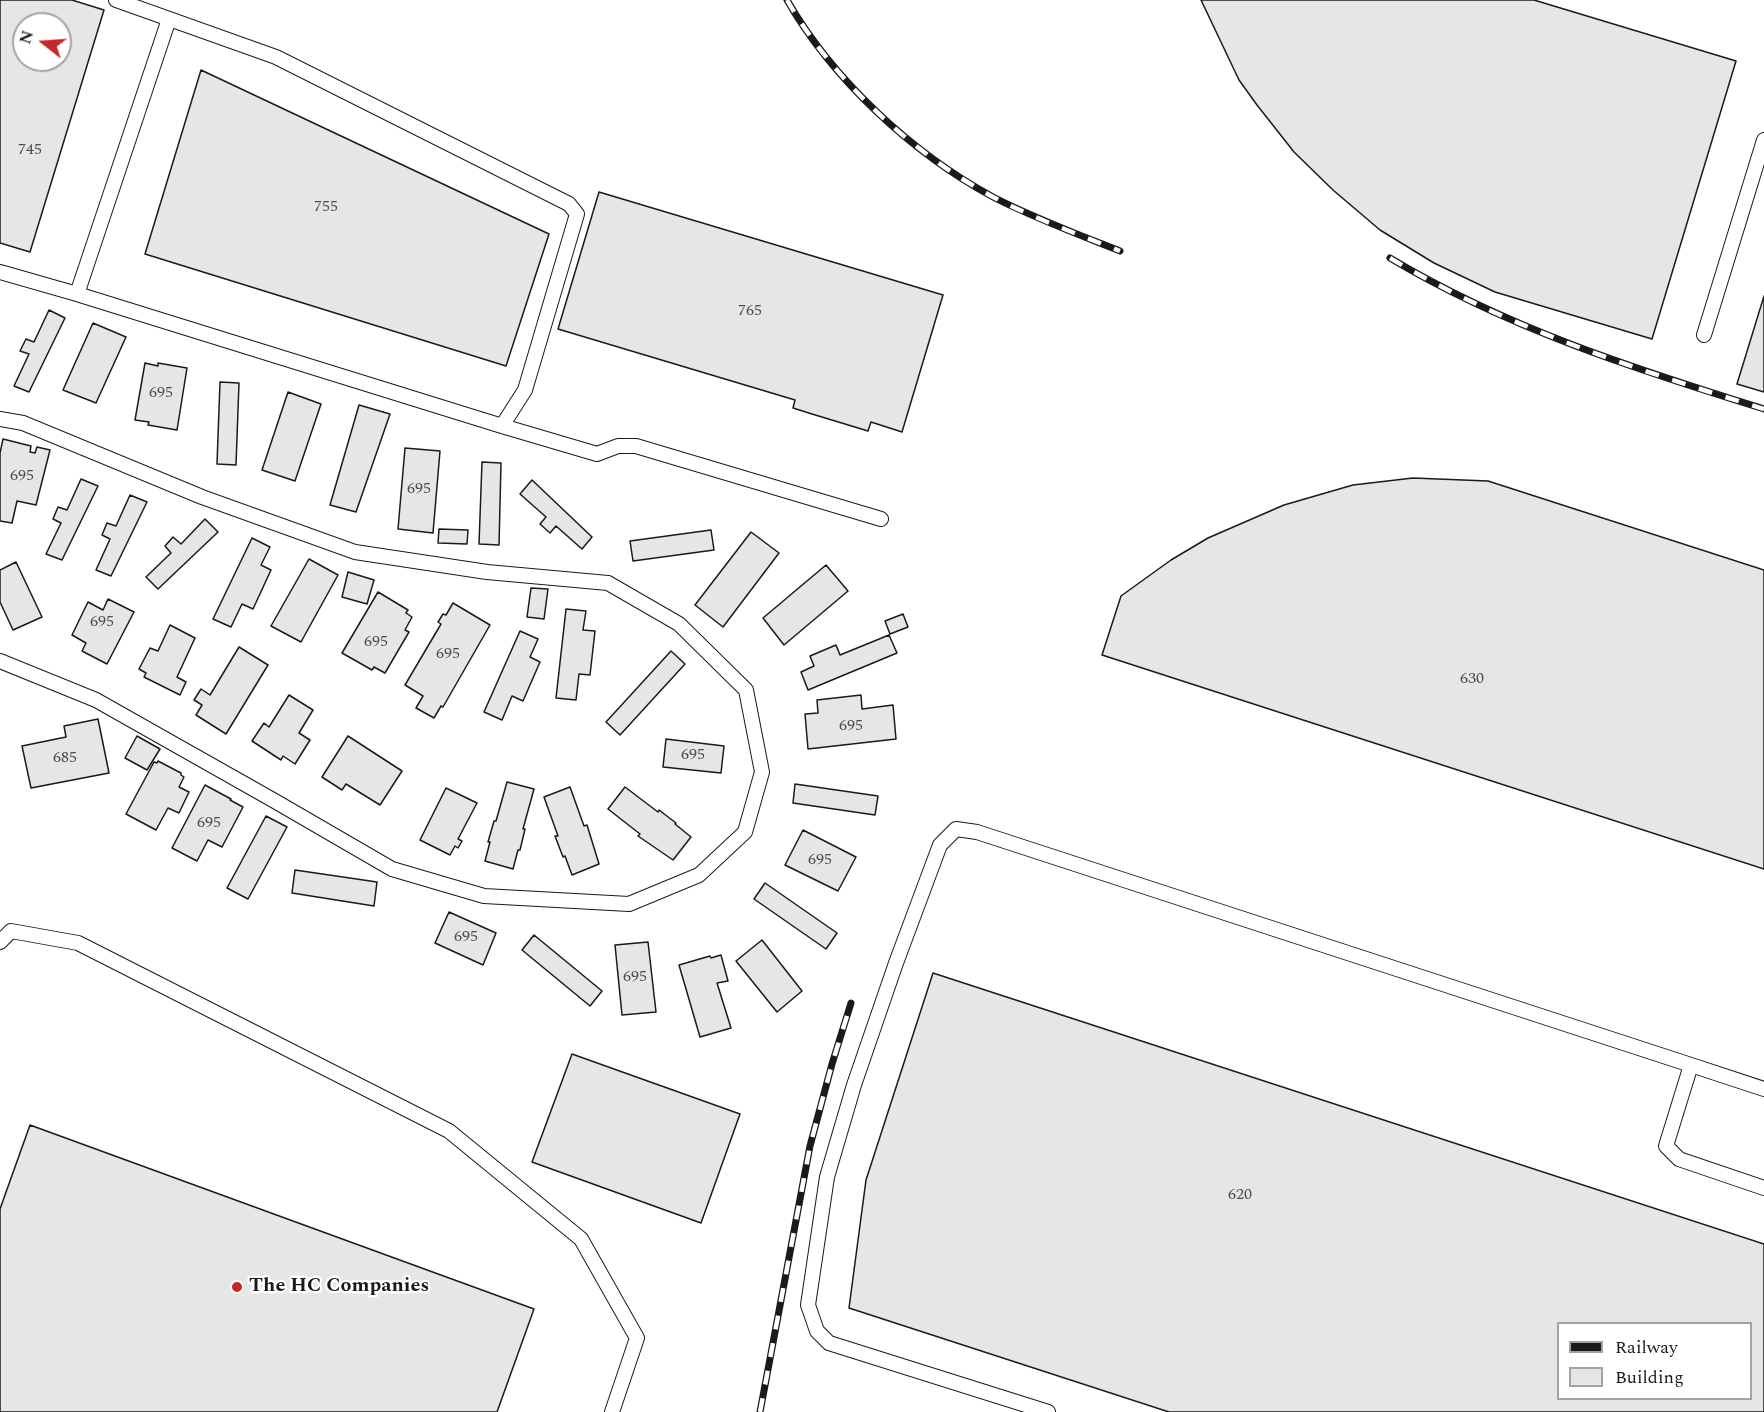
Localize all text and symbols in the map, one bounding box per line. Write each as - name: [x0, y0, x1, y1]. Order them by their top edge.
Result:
- north arrow: [12, 12, 72, 72]
- text: N: [13, 28, 40, 47]
- house number: 745: [18, 141, 42, 161]
- house number: 755: [314, 198, 338, 218]
- house number: 765: [738, 302, 762, 322]
- house number: 695: [149, 384, 173, 404]
- house number: 695: [10, 467, 34, 487]
- house number: 695: [407, 480, 431, 500]
- house number: 695: [90, 613, 114, 633]
- house number: 695: [364, 633, 388, 653]
- house number: 695: [436, 645, 460, 665]
- house number: 630: [1460, 670, 1484, 690]
- house number: 695: [839, 717, 863, 737]
- house number: 695: [681, 746, 705, 766]
- house number: 685: [53, 749, 77, 769]
- house number: 695: [197, 814, 221, 834]
- house number: 695: [808, 851, 832, 871]
- house number: 695: [454, 928, 478, 948]
- house number: 695: [623, 968, 647, 988]
- house number: 620: [1228, 1186, 1252, 1206]
- place label: The HC Companies: [249, 1275, 429, 1299]
- marker: The HC Companies: [230, 1280, 244, 1294]
- legend: [1557, 1322, 1752, 1400]
- text: Railway: [1615, 1334, 1678, 1361]
- text: Building: [1615, 1364, 1684, 1391]

